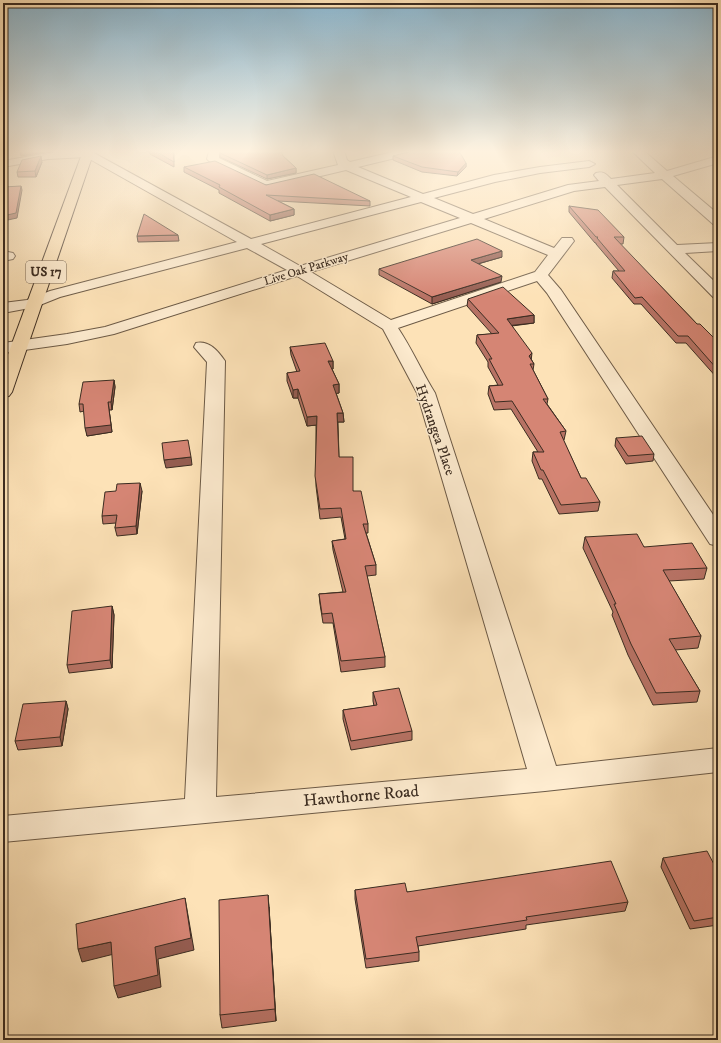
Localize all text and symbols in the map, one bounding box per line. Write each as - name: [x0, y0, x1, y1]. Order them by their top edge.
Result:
- street label: Live Oak Parkway: [262, 249, 350, 289]
- road number: US 17: [26, 261, 66, 283]
- street label: Hydrangea Place: [411, 382, 459, 478]
- street label: Hawthorne Road: [302, 780, 420, 812]

